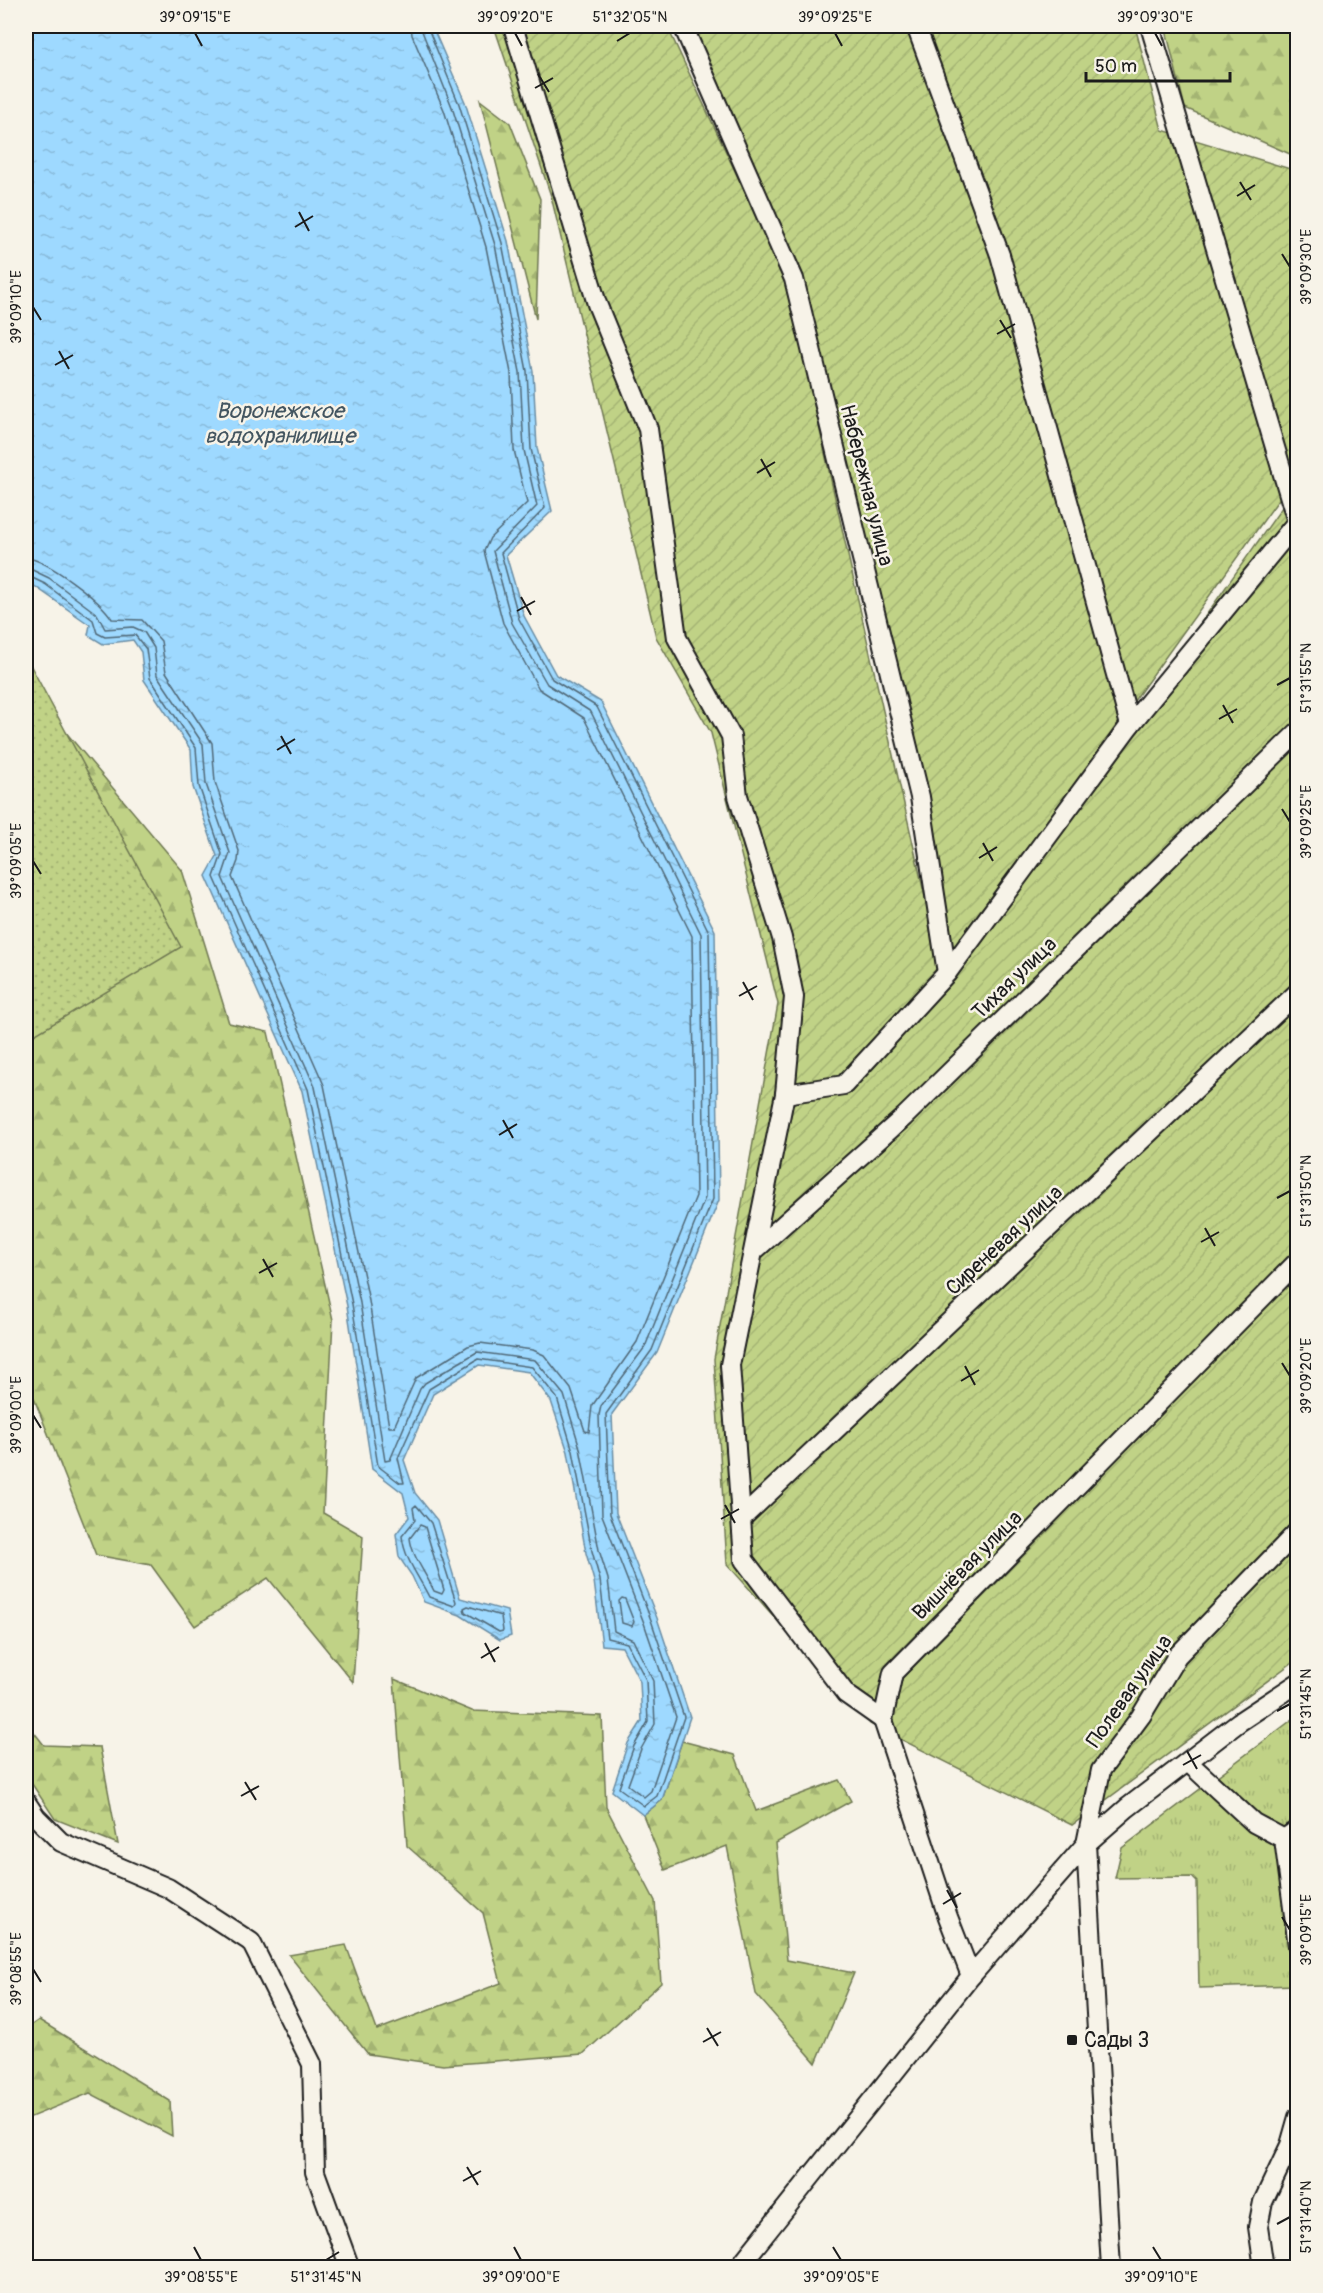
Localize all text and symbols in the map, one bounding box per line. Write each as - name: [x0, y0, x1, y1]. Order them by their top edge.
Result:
- text: 39°09'15"E: [159, 8, 231, 27]
- text: 39°09'20"E: [477, 8, 553, 27]
- text: 51°32'05"N: [593, 8, 667, 27]
- text: 39°09'25"E: [798, 8, 872, 27]
- text: 39°09'30"E: [1117, 8, 1193, 27]
- scale bar: [1086, 45, 1230, 83]
- text: 50 m: [1095, 55, 1137, 78]
- text: 39°09'30"E: [1297, 229, 1316, 305]
- text: 39°09'10"E: [7, 270, 26, 344]
- water label: Воронежское водохранилище: [205, 397, 357, 450]
- street label: Набережная улица: [833, 402, 900, 569]
- text: 51°31'55"N: [1297, 643, 1316, 713]
- text: 39°09'25"E: [1297, 785, 1316, 859]
- text: 39°09'05"E: [7, 823, 26, 899]
- street label: Тихая улица: [966, 931, 1063, 1026]
- text: 51°31'50"N: [1297, 1155, 1316, 1227]
- street label: Сиреневая улица: [940, 1179, 1068, 1301]
- text: 39°09'20"E: [1297, 1338, 1316, 1414]
- text: 39°09'00"E: [7, 1376, 26, 1454]
- street label: Вишнёвая улица: [907, 1505, 1028, 1626]
- street label: Полевая улица: [1080, 1629, 1178, 1753]
- text: 51°31'45"N: [1297, 1669, 1316, 1739]
- text: 39°09'15"E: [1297, 1894, 1316, 1966]
- text: 39°08'55"E: [7, 1932, 26, 2006]
- place label: Сады 3: [1084, 2027, 1149, 2054]
- marker: Сады 3: [1065, 2033, 1079, 2047]
- text: 51°31'40"N: [1297, 2181, 1316, 2253]
- text: 39°08'55"E: [164, 2268, 238, 2287]
- text: 51°31'45"N: [291, 2268, 361, 2287]
- text: 39°09'00"E: [482, 2268, 560, 2287]
- text: 39°09'05"E: [803, 2268, 879, 2287]
- text: 39°09'10"E: [1124, 2268, 1198, 2287]

